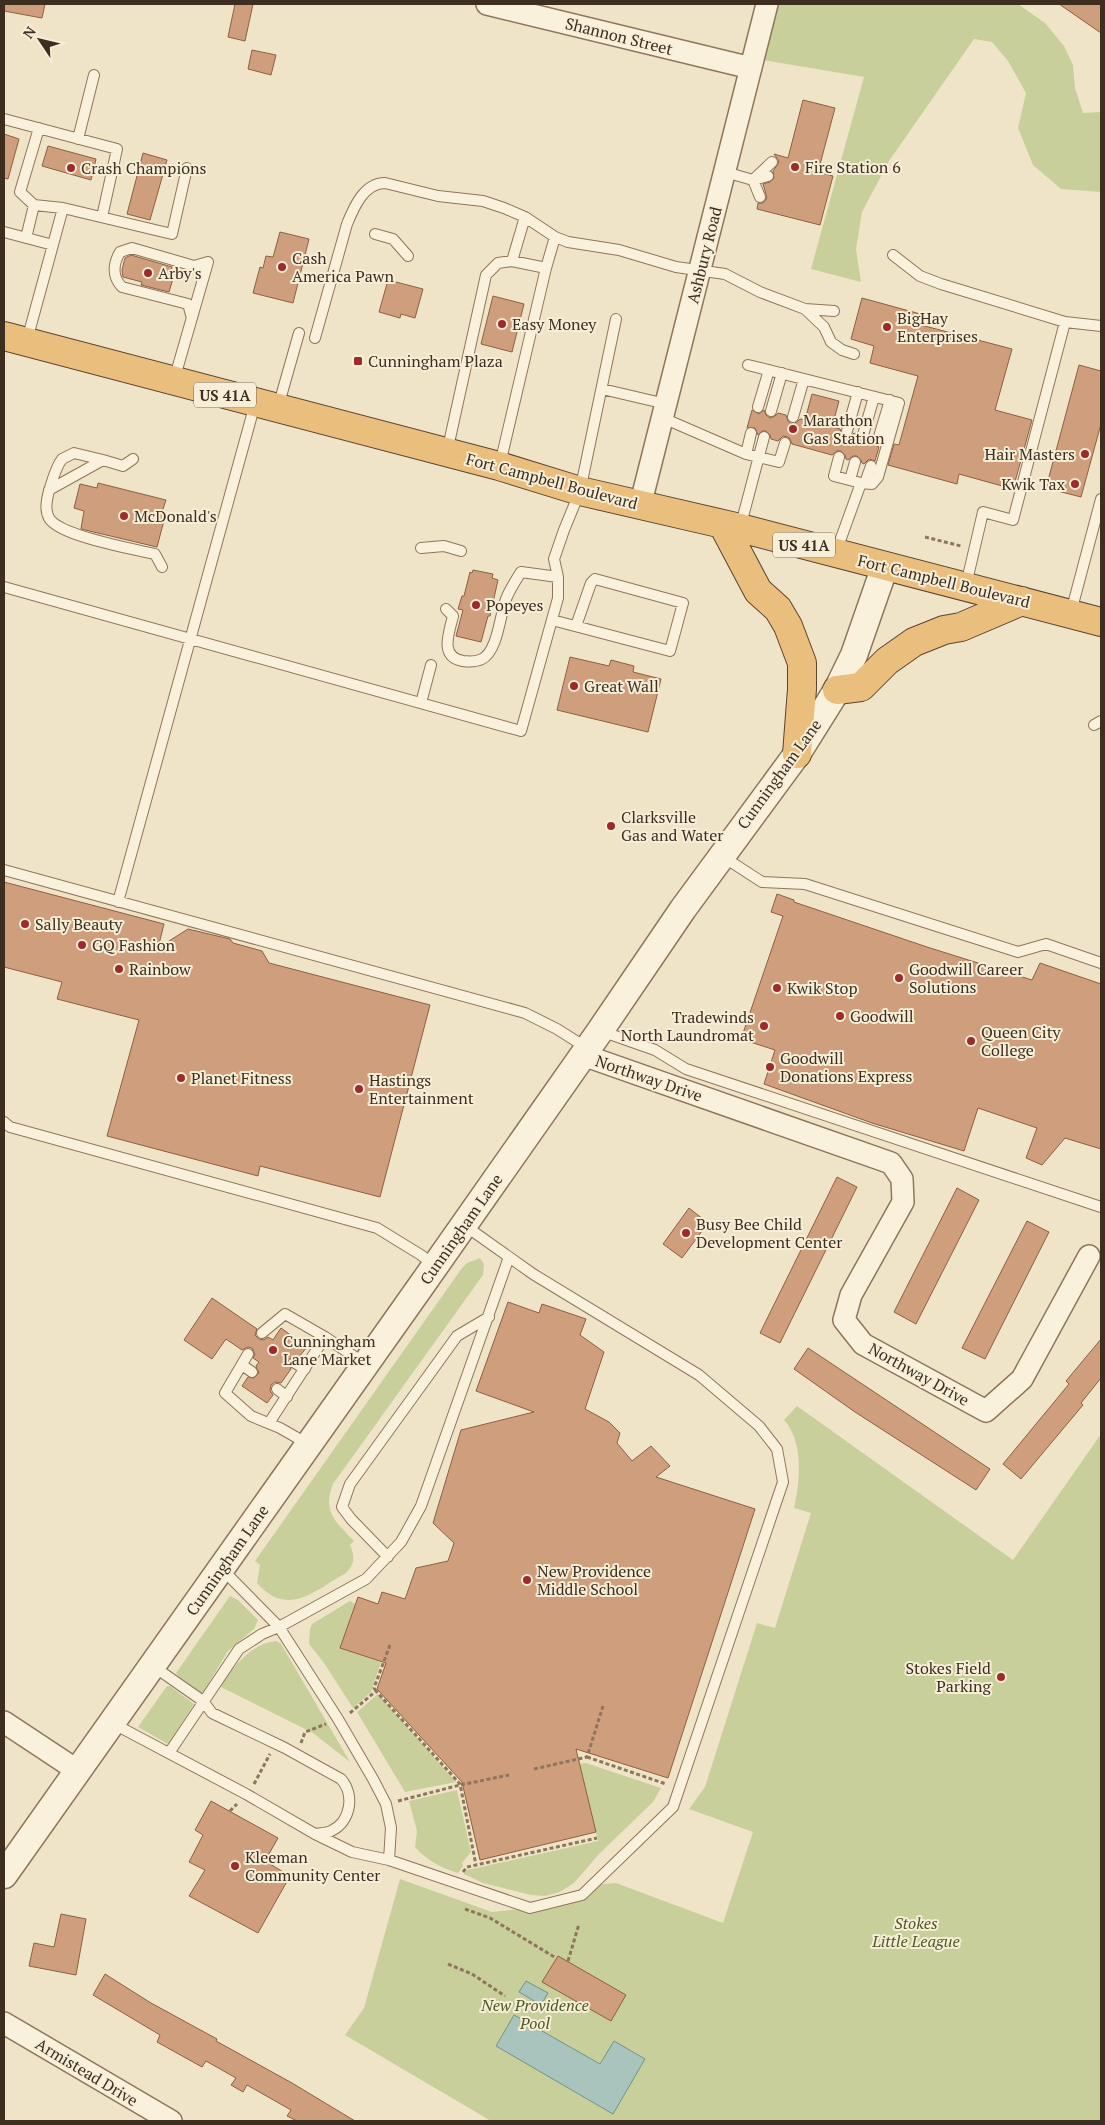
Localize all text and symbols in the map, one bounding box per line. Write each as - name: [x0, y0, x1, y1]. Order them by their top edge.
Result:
- street label: Shannon Street: [563, 12, 675, 60]
- north arrow: [15, 15, 65, 65]
- text: N: [18, 22, 40, 42]
- place label: Fire Station 6: [805, 156, 901, 178]
- place label: Crash Champions: [81, 157, 207, 179]
- marker: Fire Station 6: [789, 161, 801, 173]
- marker: Crash Champions: [65, 162, 77, 174]
- street label: Ashbury Road: [681, 204, 727, 306]
- place label: Cash America Pawn: [292, 247, 394, 287]
- marker: Cash America Pawn: [276, 261, 288, 273]
- place label: Arby's: [158, 262, 202, 284]
- marker: Arby's: [142, 267, 154, 279]
- place label: BigHay Enterprises: [897, 307, 978, 347]
- place label: Easy Money: [512, 313, 597, 335]
- marker: Easy Money: [496, 318, 508, 330]
- marker: BigHay Enterprises: [881, 321, 893, 333]
- place label: Cunningham Plaza: [368, 350, 503, 372]
- marker: Cunningham Plaza: [352, 355, 364, 367]
- road number: US 41A: [194, 382, 256, 408]
- place label: Marathon Gas Station: [803, 409, 885, 449]
- marker: Marathon Gas Station: [787, 423, 799, 435]
- place label: Hair Masters: [984, 443, 1075, 465]
- street label: Fort Campbell Boulevard: [464, 448, 640, 515]
- marker: Hair Masters: [1079, 448, 1091, 460]
- place label: Kwik Tax: [1001, 473, 1066, 495]
- marker: Kwik Tax: [1069, 478, 1081, 490]
- place label: McDonald's: [134, 505, 217, 527]
- marker: McDonald's: [118, 510, 130, 522]
- road number: US 41A: [773, 532, 835, 558]
- street label: Fort Campbell Boulevard: [856, 549, 1033, 613]
- place label: Popeyes: [486, 594, 544, 616]
- marker: Popeyes: [470, 599, 482, 611]
- place label: Great Wall: [584, 675, 659, 697]
- marker: Great Wall: [568, 680, 580, 692]
- street label: Cunningham Lane: [732, 715, 826, 833]
- place label: Clarksville Gas and Water: [621, 806, 724, 846]
- marker: Clarksville Gas and Water: [605, 820, 617, 832]
- place label: Sally Beauty: [35, 913, 123, 935]
- marker: Sally Beauty: [19, 918, 31, 930]
- place label: GQ Fashion: [92, 934, 176, 956]
- marker: GQ Fashion: [76, 939, 88, 951]
- place label: Rainbow: [129, 958, 191, 980]
- place label: Goodwill Career Solutions: [909, 958, 1024, 998]
- marker: Rainbow: [113, 963, 125, 975]
- marker: Goodwill Career Solutions: [893, 972, 905, 984]
- place label: Kwik Stop: [787, 977, 857, 999]
- marker: Kwik Stop: [771, 982, 783, 994]
- place label: Goodwill: [850, 1005, 914, 1027]
- place label: Tradewinds North Laundromat: [621, 1006, 754, 1046]
- marker: Goodwill: [834, 1010, 846, 1022]
- marker: Tradewinds North Laundromat: [758, 1020, 770, 1032]
- place label: Queen City College: [981, 1021, 1062, 1061]
- marker: Queen City College: [965, 1035, 977, 1047]
- place label: Goodwill Donations Express: [780, 1047, 912, 1087]
- street label: Northway Drive: [593, 1049, 705, 1107]
- marker: Goodwill Donations Express: [764, 1061, 776, 1073]
- place label: Planet Fitness: [191, 1067, 292, 1089]
- place label: Hastings Entertainment: [369, 1069, 474, 1109]
- marker: Planet Fitness: [175, 1072, 187, 1084]
- marker: Hastings Entertainment: [353, 1083, 365, 1095]
- street label: Cunningham Lane: [414, 1169, 508, 1289]
- place label: Busy Bee Child Development Center: [696, 1213, 843, 1253]
- marker: Busy Bee Child Development Center: [680, 1227, 692, 1239]
- place label: Cunningham Lane Market: [283, 1330, 376, 1370]
- street label: Northway Drive: [865, 1337, 973, 1411]
- marker: Cunningham Lane Market: [267, 1344, 279, 1356]
- street label: Cunningham Lane: [180, 1500, 274, 1620]
- place label: New Providence Middle School: [537, 1560, 651, 1600]
- marker: New Providence Middle School: [521, 1574, 533, 1586]
- place label: Stokes Field Parking: [905, 1657, 992, 1697]
- marker: Stokes Field Parking: [995, 1671, 1007, 1683]
- place label: Kleeman Community Center: [245, 1846, 381, 1886]
- marker: Kleeman Community Center: [229, 1860, 241, 1872]
- park label: Stokes Little League: [871, 1912, 960, 1952]
- park label: New Providence Pool: [480, 1994, 589, 2034]
- street label: Armistead Drive: [32, 2033, 142, 2111]

